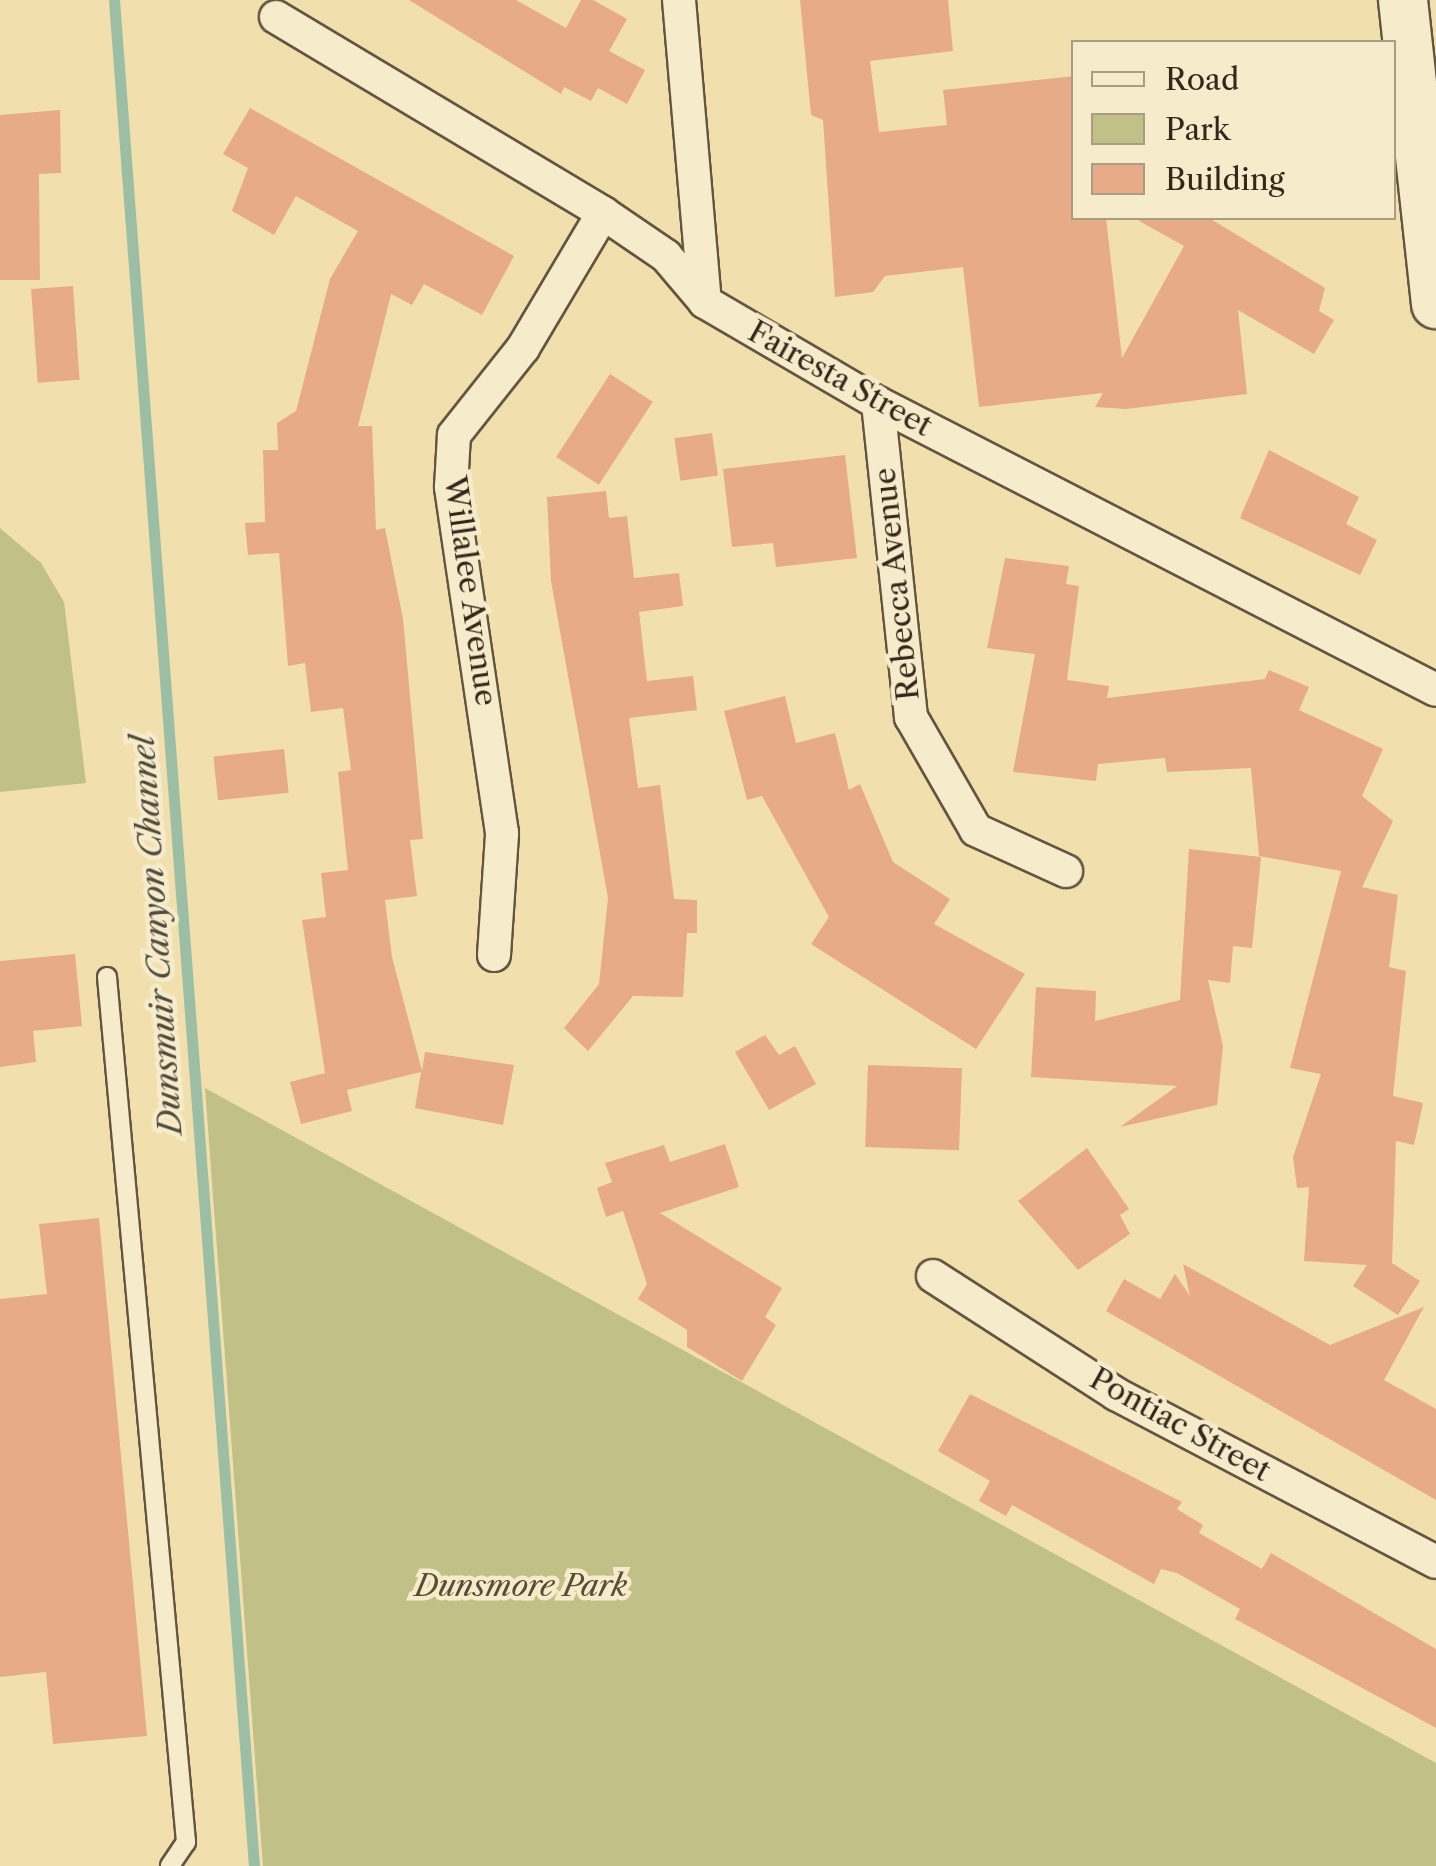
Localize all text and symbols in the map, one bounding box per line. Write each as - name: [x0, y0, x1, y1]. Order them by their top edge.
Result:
- legend: [1071, 40, 1396, 220]
- text: Road: [1165, 61, 1239, 98]
- text: Park: [1165, 111, 1230, 148]
- text: Building: [1165, 161, 1285, 198]
- street label: Fairesta Street: [742, 314, 938, 444]
- street label: Rebecca Avenue: [867, 465, 927, 703]
- street label: Willalee Avenue: [436, 473, 504, 709]
- water label: Dunsmuir Canyon Channel: [124, 734, 190, 1136]
- street label: Pontiac Street: [1084, 1361, 1276, 1489]
- park label: Dunsmore Park: [415, 1568, 627, 1604]

